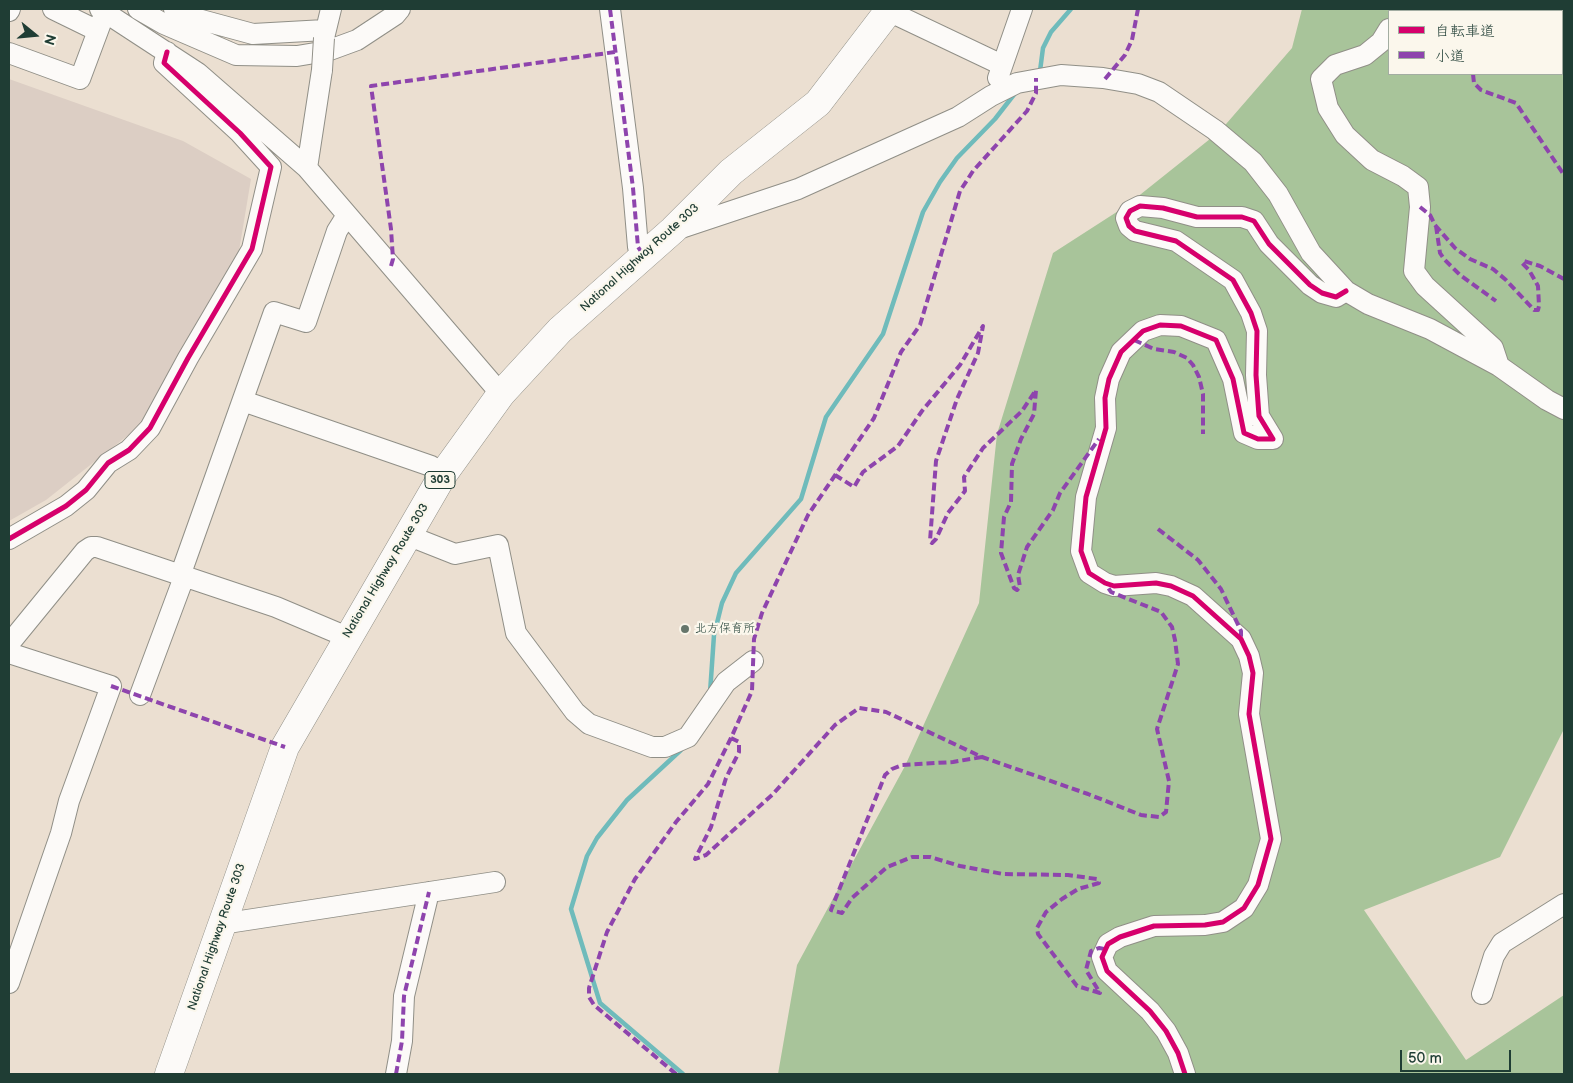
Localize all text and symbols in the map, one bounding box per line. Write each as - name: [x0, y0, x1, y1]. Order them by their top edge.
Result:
- north arrow: [10, 10, 60, 60]
- legend: [1388, 10, 1563, 75]
- text: 自転車道: [1435, 22, 1495, 41]
- text: N: [40, 32, 59, 47]
- text: 小道: [1435, 47, 1465, 66]
- street label: National Highway Route 303: [578, 201, 702, 315]
- road number: 303: [425, 472, 455, 488]
- street label: National Highway Route 303: [340, 501, 432, 641]
- place label: 北方保育所: [695, 622, 755, 636]
- marker: 北方保育所: [679, 623, 691, 635]
- street label: National Highway Route 303: [185, 862, 249, 1012]
- scale bar: [1403, 1040, 1514, 1072]
- text: 50 m: [1408, 1049, 1442, 1068]

